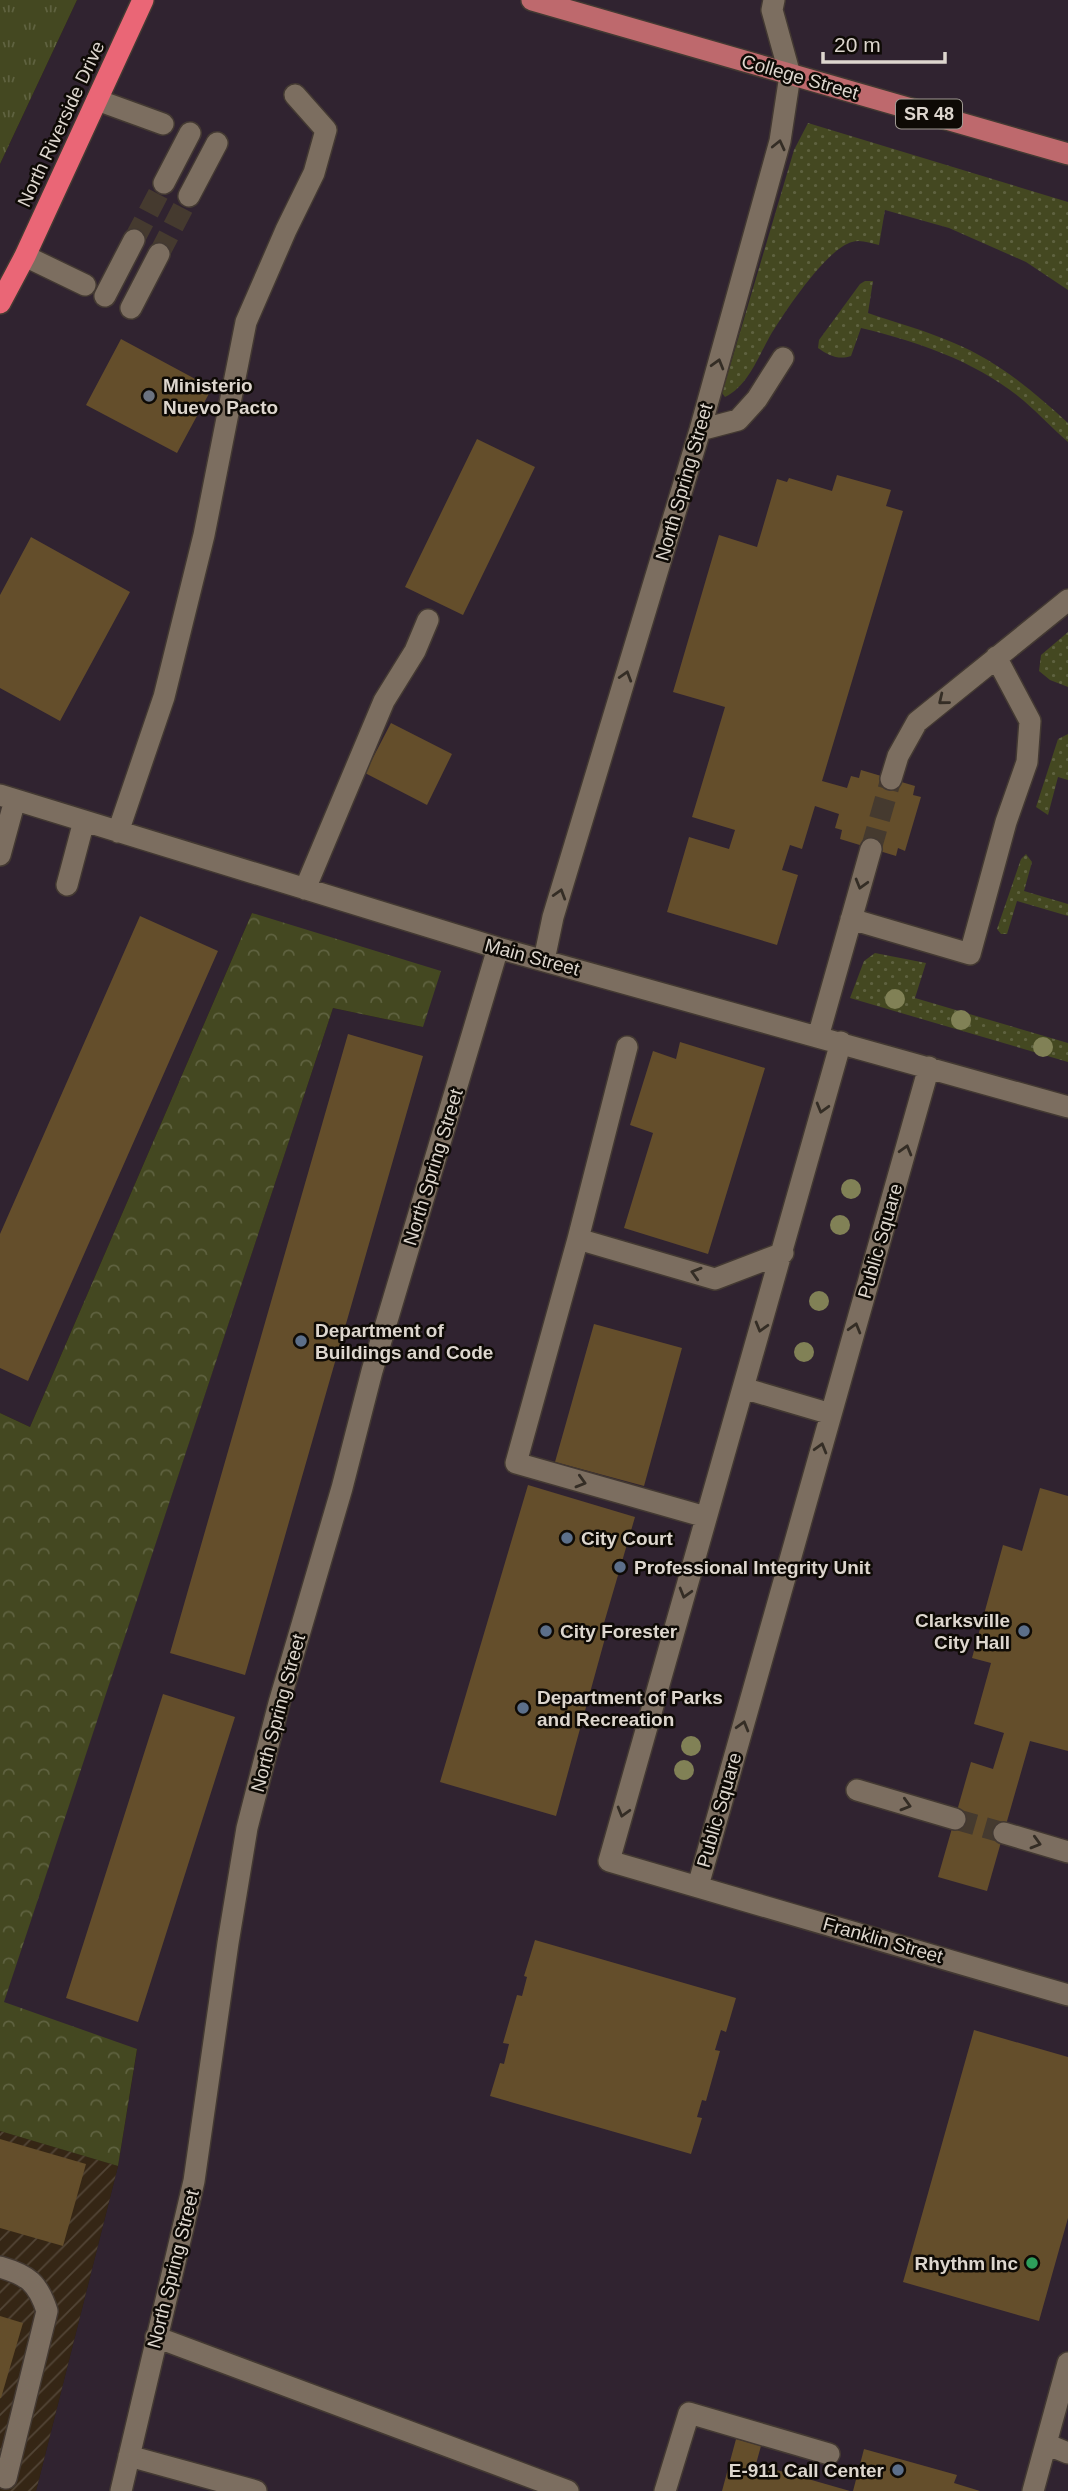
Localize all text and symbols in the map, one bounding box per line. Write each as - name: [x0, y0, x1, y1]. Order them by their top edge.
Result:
- scale bar: [823, 21, 946, 65]
- text: 20 m: [834, 33, 881, 56]
- street label: North Riverside Drive: [13, 38, 109, 210]
- street label: College Street: [739, 50, 861, 104]
- road number: SR 48: [896, 100, 962, 128]
- one-way arrow: [771, 139, 785, 151]
- one-way arrow: [710, 358, 725, 370]
- place label: Ministerio Nuevo Pacto: [163, 375, 278, 418]
- marker: Ministerio Nuevo Pacto: [141, 388, 157, 404]
- street label: North Spring Street: [651, 400, 717, 563]
- one-way arrow: [617, 670, 632, 682]
- one-way arrow: [939, 692, 952, 704]
- one-way arrow: [855, 878, 870, 890]
- one-way arrow: [552, 888, 567, 900]
- street label: Main Street: [482, 934, 582, 980]
- street label: North Spring Street: [399, 1085, 467, 1248]
- one-way arrow: [816, 1102, 831, 1114]
- one-way arrow: [897, 1144, 912, 1156]
- street label: Public Square: [854, 1181, 906, 1301]
- one-way arrow: [690, 1267, 702, 1282]
- place label: Department of Buildings and Code: [315, 1320, 493, 1363]
- one-way arrow: [754, 1321, 769, 1333]
- one-way arrow: [847, 1323, 862, 1335]
- marker: Department of Buildings and Code: [293, 1333, 309, 1349]
- one-way arrow: [813, 1442, 828, 1454]
- one-way arrow: [575, 1473, 587, 1488]
- place label: City Court: [581, 1528, 674, 1549]
- marker: City Court: [559, 1530, 575, 1546]
- place label: Professional Integrity Unit: [634, 1557, 871, 1578]
- marker: Professional Integrity Unit: [612, 1559, 628, 1575]
- one-way arrow: [679, 1587, 693, 1599]
- place label: Clarksville City Hall: [915, 1610, 1010, 1653]
- place label: City Forester: [560, 1621, 678, 1642]
- marker: City Forester: [538, 1623, 554, 1639]
- marker: Clarksville City Hall: [1016, 1623, 1032, 1639]
- street label: North Spring Street: [247, 1631, 309, 1794]
- place label: Department of Parks and Recreation: [537, 1687, 723, 1730]
- marker: Department of Parks and Recreation: [515, 1700, 531, 1716]
- one-way arrow: [734, 1721, 749, 1733]
- street label: Public Square: [693, 1750, 745, 1870]
- one-way arrow: [900, 1796, 912, 1811]
- one-way arrow: [617, 1806, 631, 1818]
- one-way arrow: [1030, 1834, 1042, 1849]
- street label: Franklin Street: [821, 1913, 946, 1967]
- street label: North Spring Street: [143, 2187, 203, 2350]
- place label: Rhythm Inc: [915, 2253, 1018, 2274]
- marker: Rhythm Inc: [1024, 2255, 1040, 2271]
- place label: E-911 Call Center: [729, 2460, 885, 2481]
- marker: E-911 Call Center: [890, 2462, 906, 2478]

